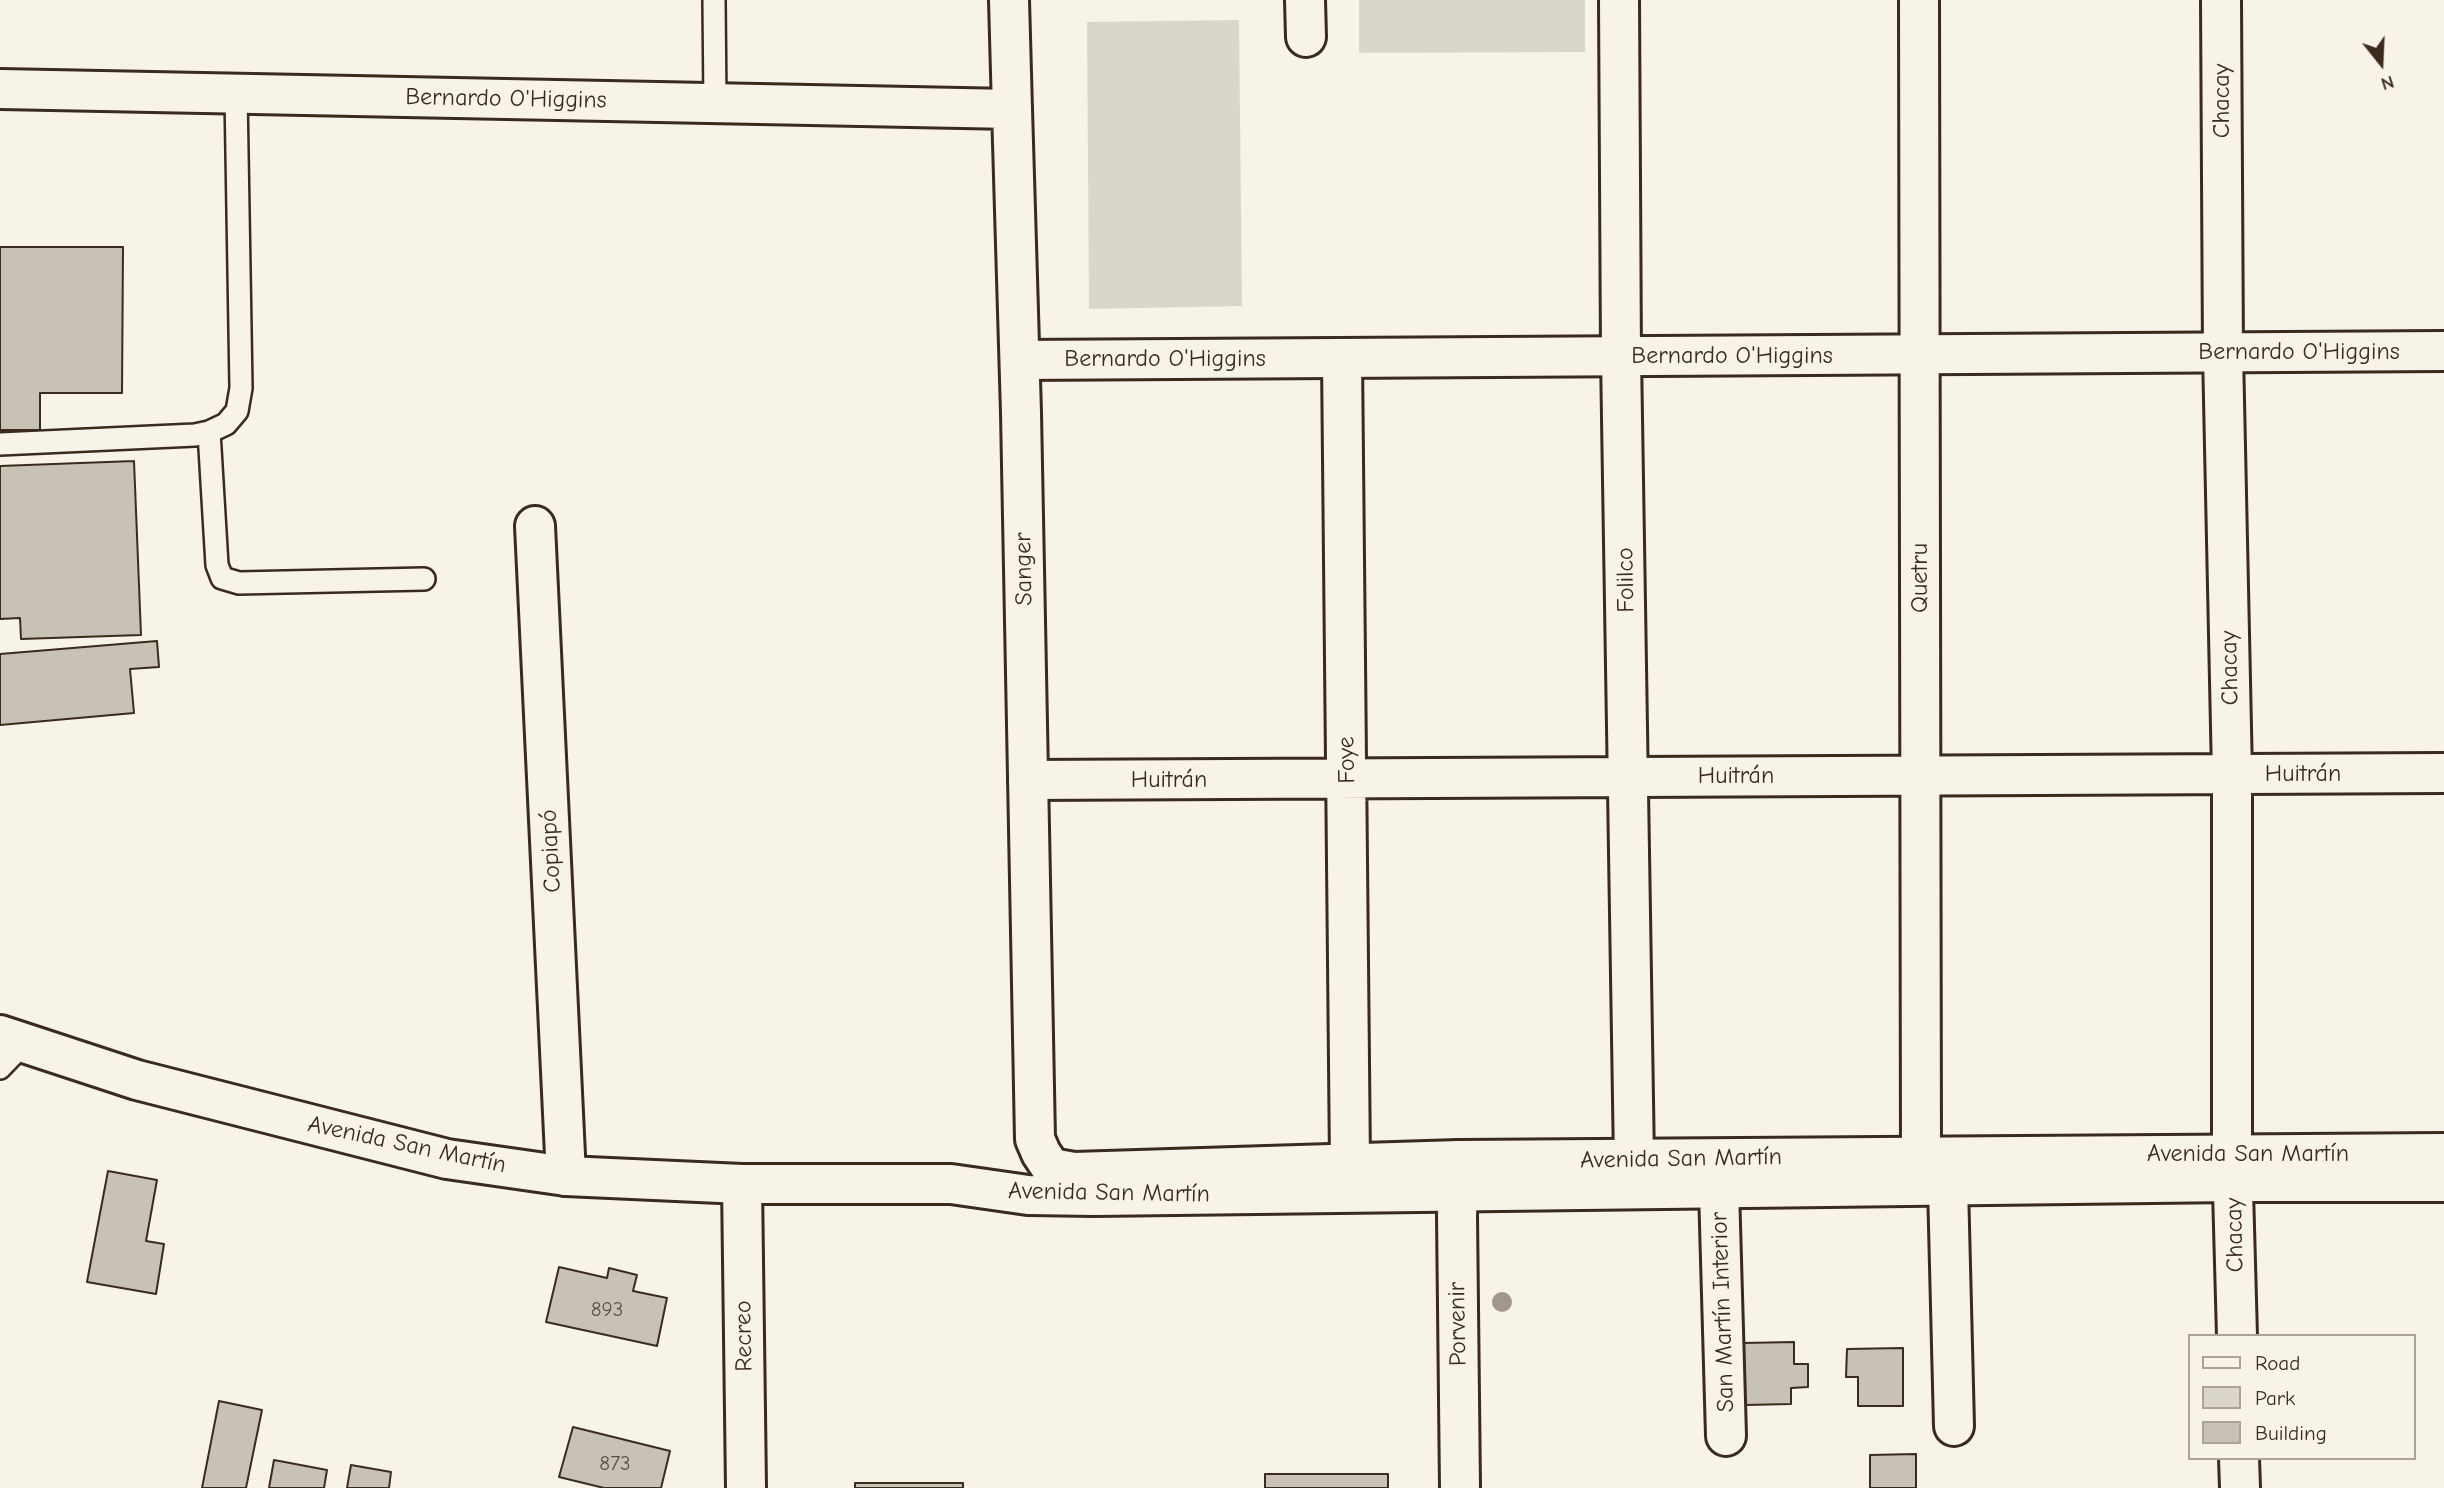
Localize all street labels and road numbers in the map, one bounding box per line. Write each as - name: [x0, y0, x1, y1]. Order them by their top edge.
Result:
- street label: Chacay: [2208, 64, 2236, 138]
- street label: Bernardo O'Higgins: [405, 83, 607, 115]
- street label: Bernardo O'Higgins: [2198, 338, 2400, 366]
- street label: Bernardo O'Higgins: [1631, 342, 1833, 370]
- street label: Bernardo O'Higgins: [1064, 345, 1266, 373]
- street label: Sanger: [1009, 532, 1039, 606]
- street label: Quetru: [1906, 543, 1934, 613]
- street label: Folilco: [1611, 547, 1641, 613]
- street label: Chacay: [2215, 630, 2245, 706]
- street label: Foye: [1332, 736, 1362, 784]
- street label: Huitrán: [2265, 760, 2341, 788]
- street label: Huitrán: [1698, 762, 1774, 790]
- street label: Huitrán: [1131, 766, 1207, 794]
- street label: Copiapó: [534, 809, 568, 893]
- street label: Avenida San Martín: [305, 1110, 509, 1180]
- street label: Avenida San Martín: [2147, 1140, 2349, 1168]
- street label: Avenida San Martín: [1580, 1143, 1782, 1175]
- street label: Avenida San Martín: [1008, 1177, 1210, 1209]
- street label: Chacay: [2220, 1197, 2250, 1273]
- street label: San Martín Interior: [1705, 1211, 1741, 1413]
- street label: Porvenir: [1443, 1282, 1473, 1366]
- street label: Recreo: [729, 1300, 759, 1372]

